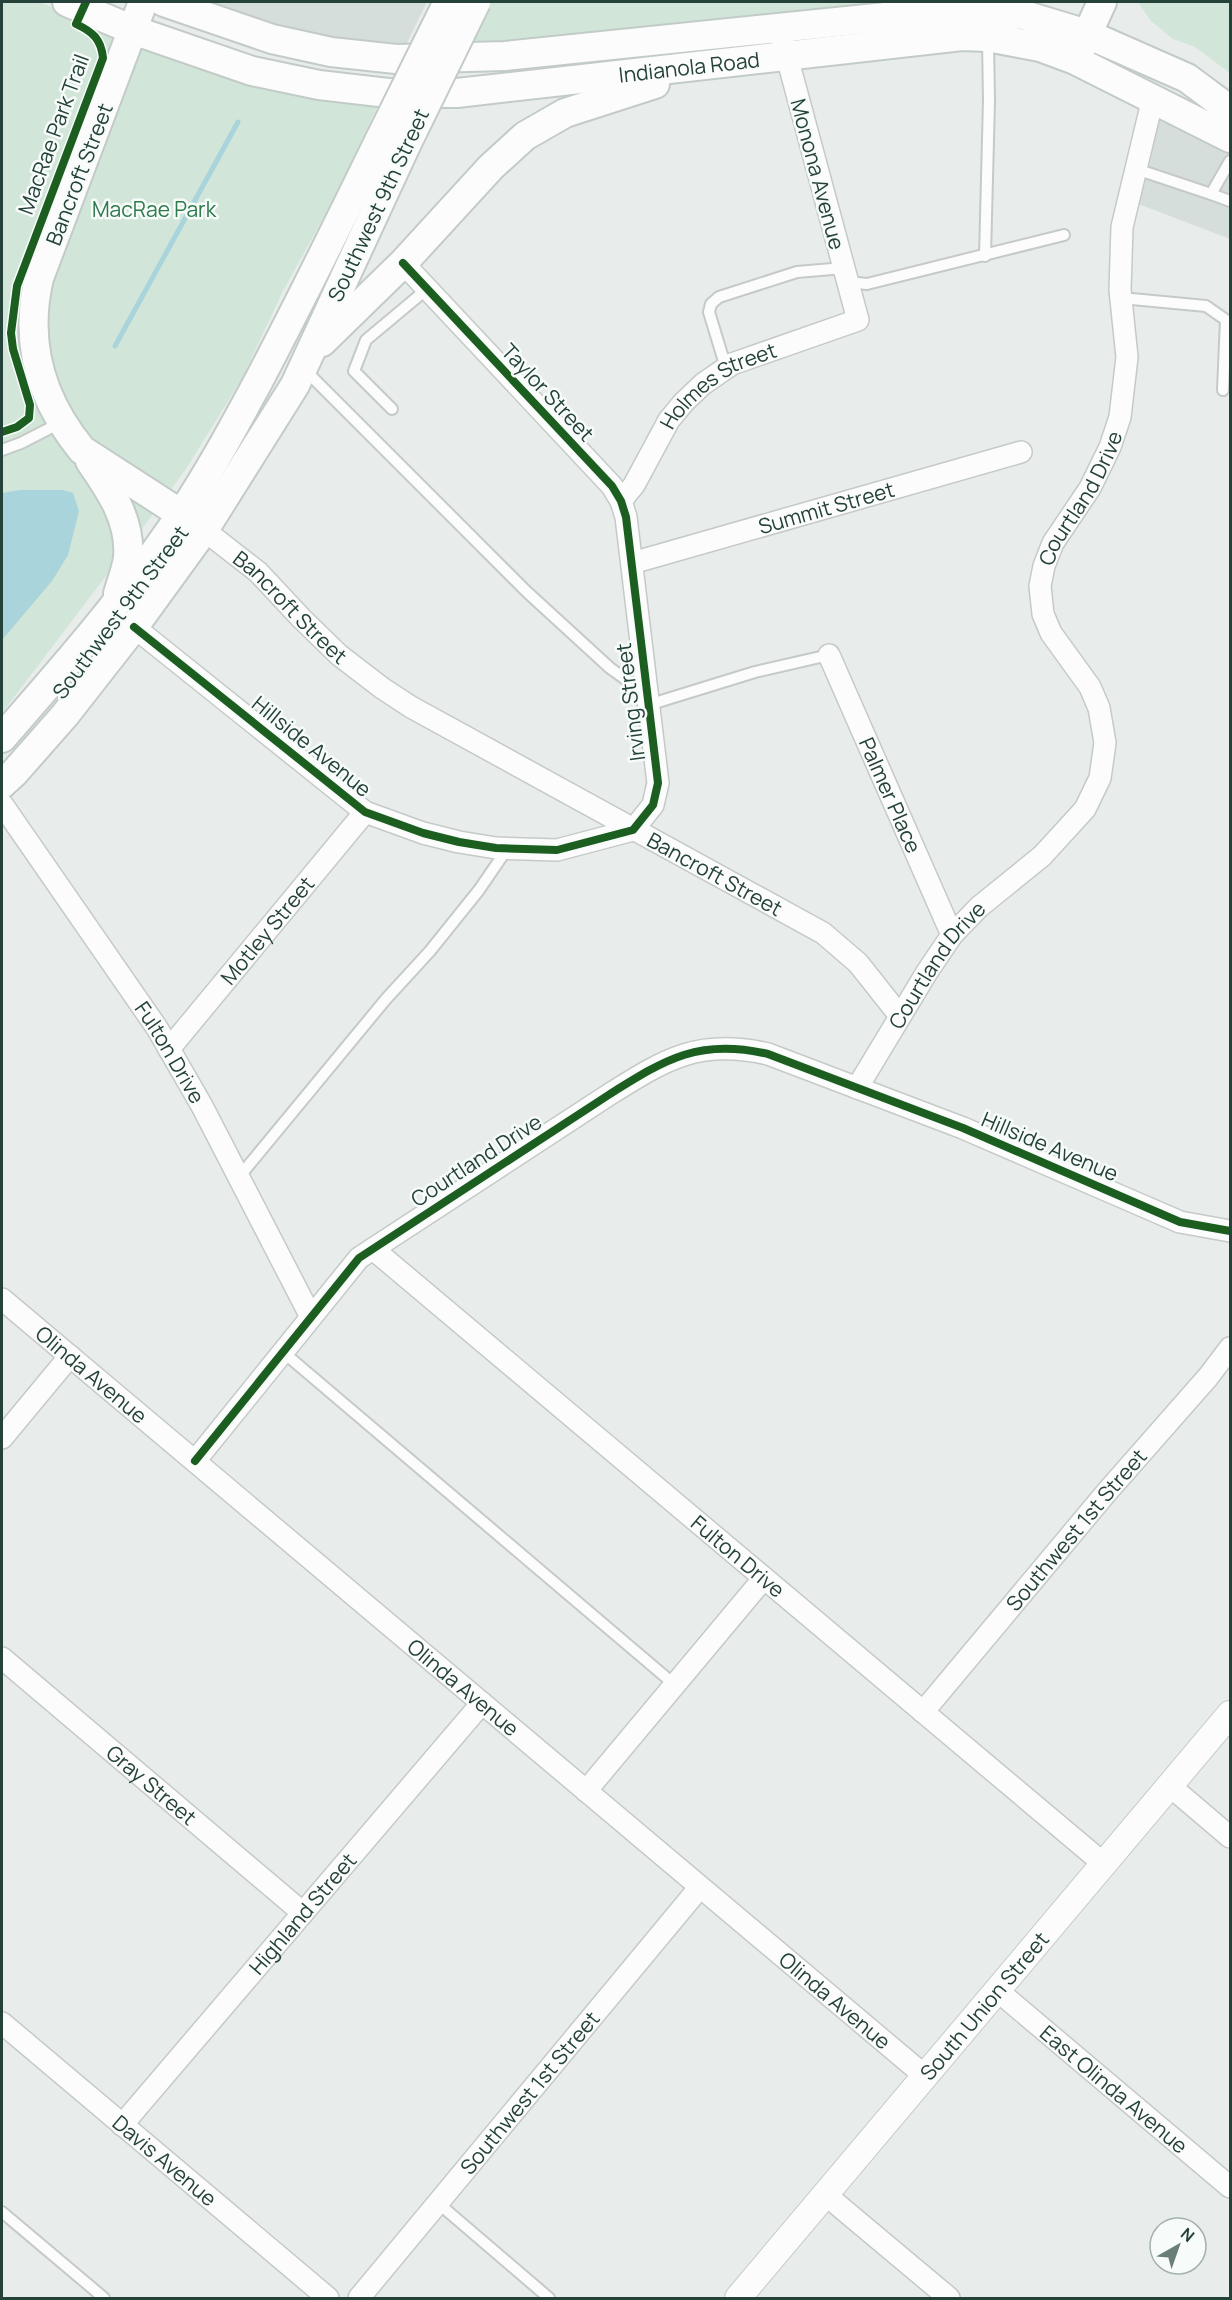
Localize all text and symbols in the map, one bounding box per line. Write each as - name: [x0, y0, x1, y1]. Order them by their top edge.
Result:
- street label: Indianola Road: [617, 45, 761, 89]
- street label: MacRae Park Trail: [11, 50, 95, 218]
- street label: Monona Avenue: [784, 95, 852, 253]
- street label: Bancroft Street: [39, 99, 119, 249]
- street label: Southwest 9th Street: [321, 104, 435, 306]
- park label: MacRae Park: [92, 195, 217, 223]
- street label: Holmes Street: [653, 336, 780, 433]
- street label: Taylor Street: [495, 337, 601, 447]
- street label: Courtland Drive: [1032, 427, 1128, 569]
- street label: Summit Street: [755, 475, 898, 540]
- street label: Southwest 9th Street: [46, 520, 194, 704]
- street label: Bancroft Street: [228, 544, 353, 670]
- street label: Irving Street: [609, 641, 651, 763]
- street label: Hillside Avenue: [247, 689, 377, 803]
- street label: Palmer Place: [853, 733, 928, 857]
- street label: Bancroft Street: [642, 825, 788, 922]
- street label: Motley Street: [214, 870, 320, 990]
- street label: Courtland Drive: [882, 895, 991, 1034]
- street label: Fulton Drive: [129, 996, 211, 1108]
- street label: Hillside Avenue: [977, 1105, 1123, 1187]
- street label: Courtland Drive: [405, 1107, 547, 1213]
- street label: Olinda Avenue: [30, 1319, 153, 1429]
- street label: Southwest 1st Street: [999, 1443, 1153, 1617]
- street label: Fulton Drive: [685, 1509, 791, 1604]
- street label: Olinda Avenue: [402, 1632, 525, 1742]
- street label: Gray Street: [101, 1738, 203, 1831]
- street label: Highland Street: [243, 1847, 362, 1980]
- street label: South Union Street: [914, 1926, 1055, 2086]
- street label: Olinda Avenue: [773, 1945, 897, 2055]
- street label: Southwest 1st Street: [454, 2005, 605, 2180]
- street label: East Olinda Avenue: [1034, 2019, 1194, 2159]
- street label: Davis Avenue: [107, 2108, 223, 2212]
- north arrow: [1148, 2216, 1208, 2276]
- text: N: [1176, 2222, 1199, 2247]

